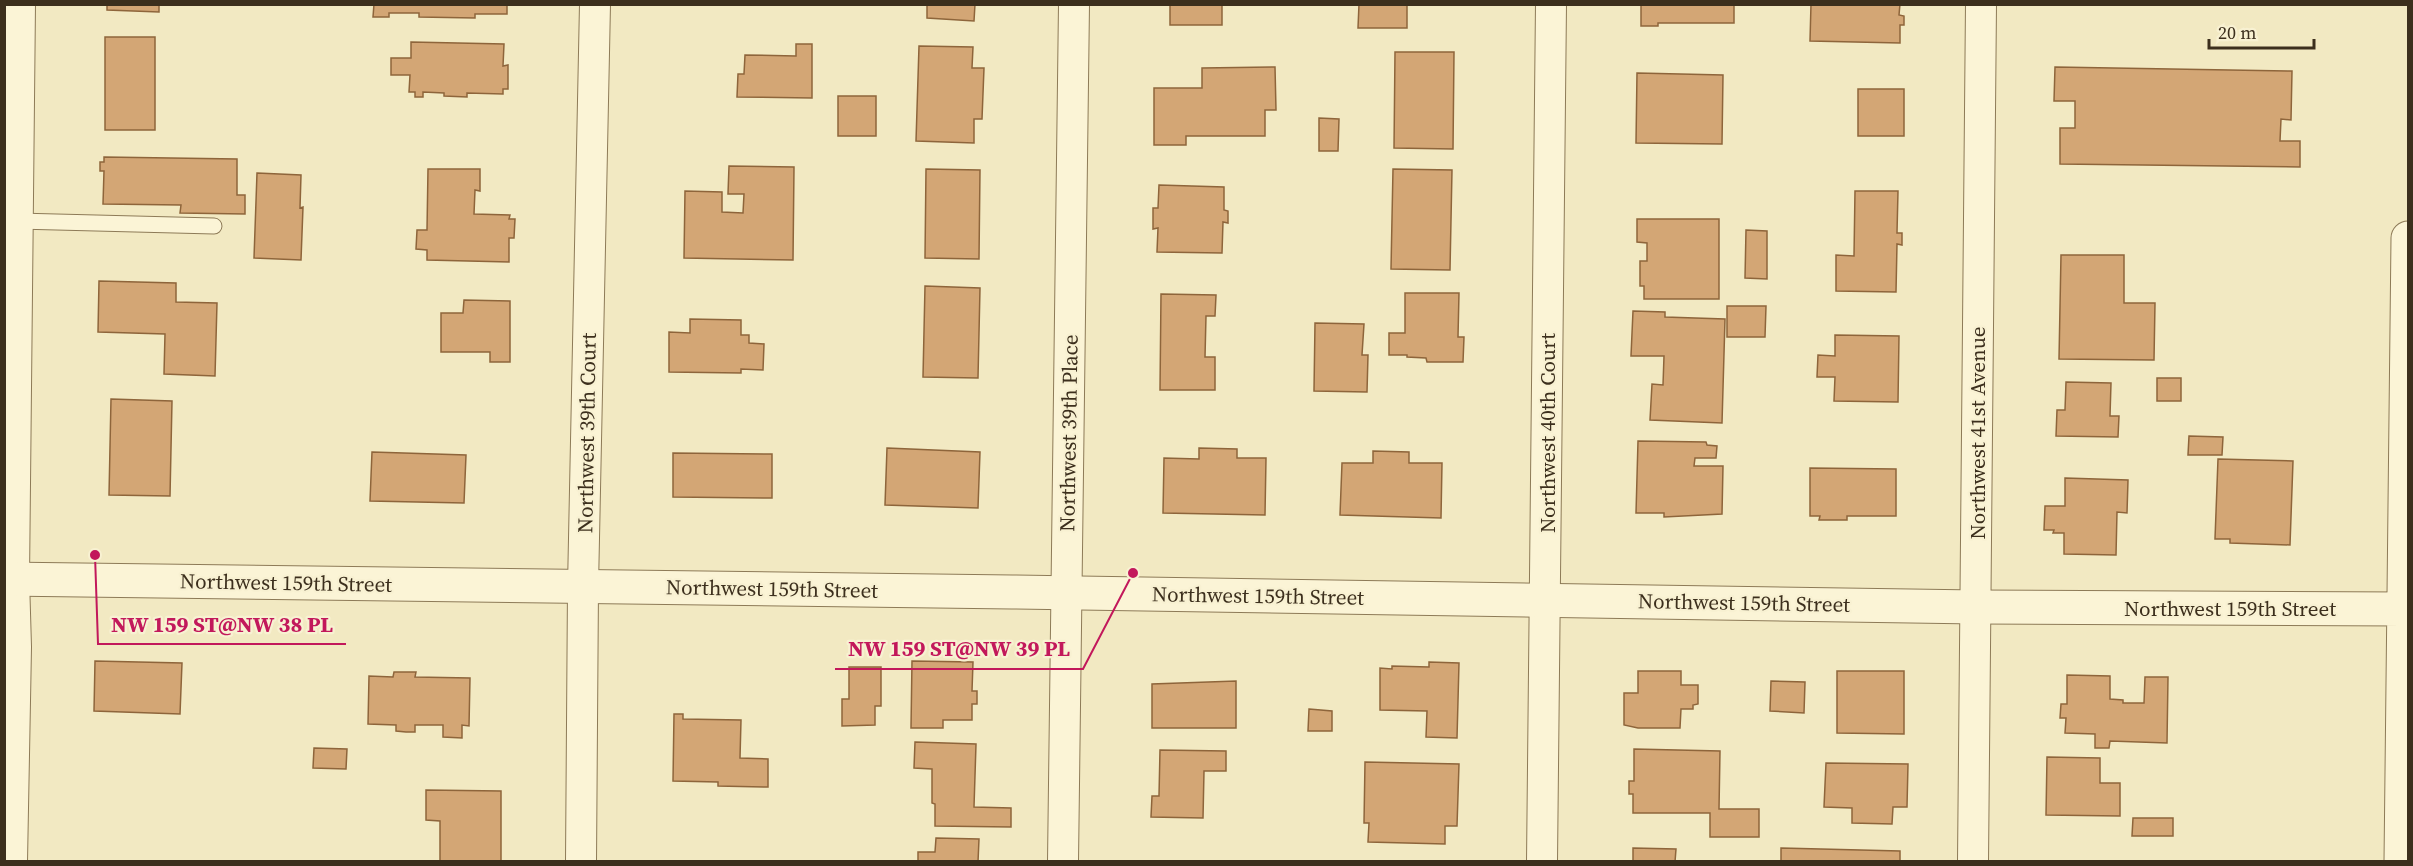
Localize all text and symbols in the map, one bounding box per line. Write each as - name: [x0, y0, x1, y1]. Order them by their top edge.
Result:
- scale bar: [2209, 12, 2314, 50]
- text: 20 m: [2218, 20, 2256, 45]
- street label: Northwest 41st Avenue: [1963, 327, 1992, 539]
- street label: Northwest 39th Court: [570, 332, 603, 533]
- street label: Northwest 40th Court: [1533, 333, 1562, 533]
- street label: Northwest 39th Place: [1052, 334, 1085, 532]
- street label: Northwest 159th Street: [180, 566, 392, 599]
- street label: Northwest 159th Street: [666, 572, 878, 605]
- street label: Northwest 159th Street: [1152, 579, 1364, 612]
- street label: Northwest 159th Street: [1638, 586, 1850, 619]
- street label: Northwest 159th Street: [2124, 594, 2336, 623]
- callout: NW 159 ST@NW 38 PL: [98, 604, 346, 644]
- text: NW 159 ST@NW 38 PL: [111, 609, 333, 639]
- callout: NW 159 ST@NW 39 PL: [835, 629, 1083, 669]
- text: NW 159 ST@NW 39 PL: [848, 633, 1070, 663]

